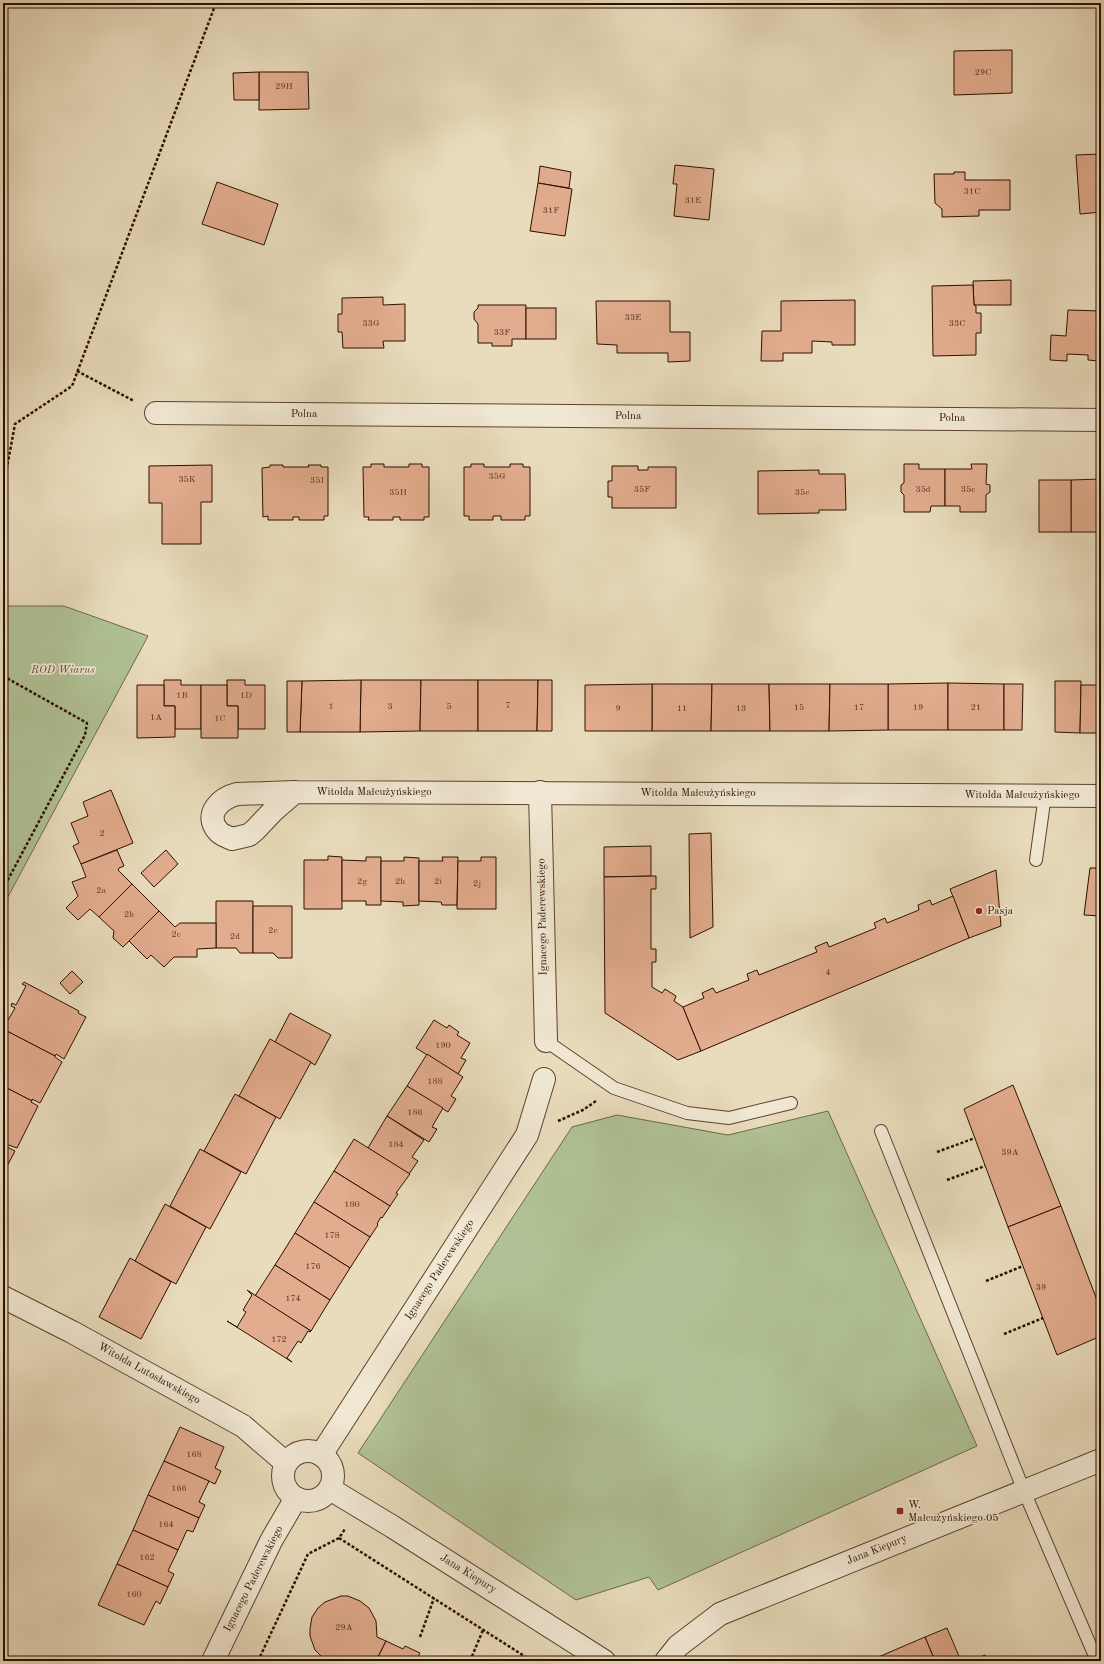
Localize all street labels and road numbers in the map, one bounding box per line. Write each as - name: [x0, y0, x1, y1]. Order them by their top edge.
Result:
- street label: Polna: [291, 409, 318, 420]
- street label: Polna: [615, 411, 642, 422]
- street label: Polna: [939, 413, 966, 424]
- street label: Witolda Małcużyńskiego: [316, 787, 432, 798]
- street label: Witolda Małcużyńskiego: [640, 788, 756, 799]
- street label: Witolda Małcużyńskiego: [964, 790, 1080, 801]
- street label: Ignacego Paderewskiego: [536, 858, 550, 976]
- street label: Ignacego Paderewskiego: [403, 1218, 477, 1322]
- street label: Witolda Lutosławskiego: [96, 1341, 202, 1407]
- street label: Ignacego Paderewskiego: [222, 1524, 286, 1634]
- street label: Jana Kiepury: [845, 1533, 909, 1567]
- street label: Jana Kiepury: [438, 1552, 498, 1596]

